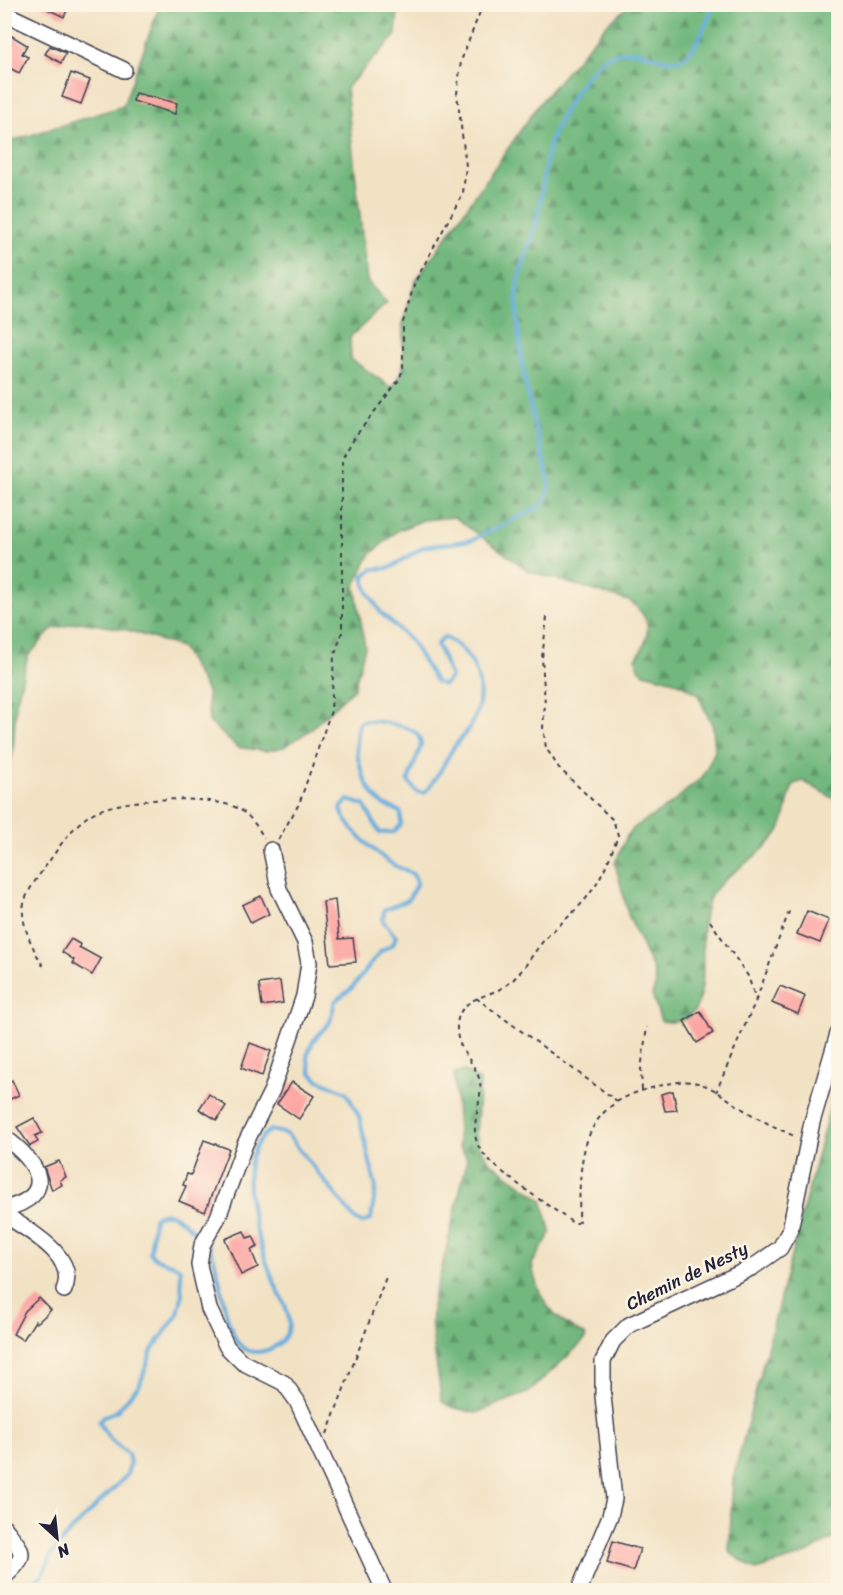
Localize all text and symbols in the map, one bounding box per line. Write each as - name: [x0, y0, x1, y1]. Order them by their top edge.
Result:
- street label: Chemin de Nesty: [620, 1232, 754, 1319]
- north arrow: [27, 1508, 87, 1568]
- text: N: [51, 1535, 76, 1567]

